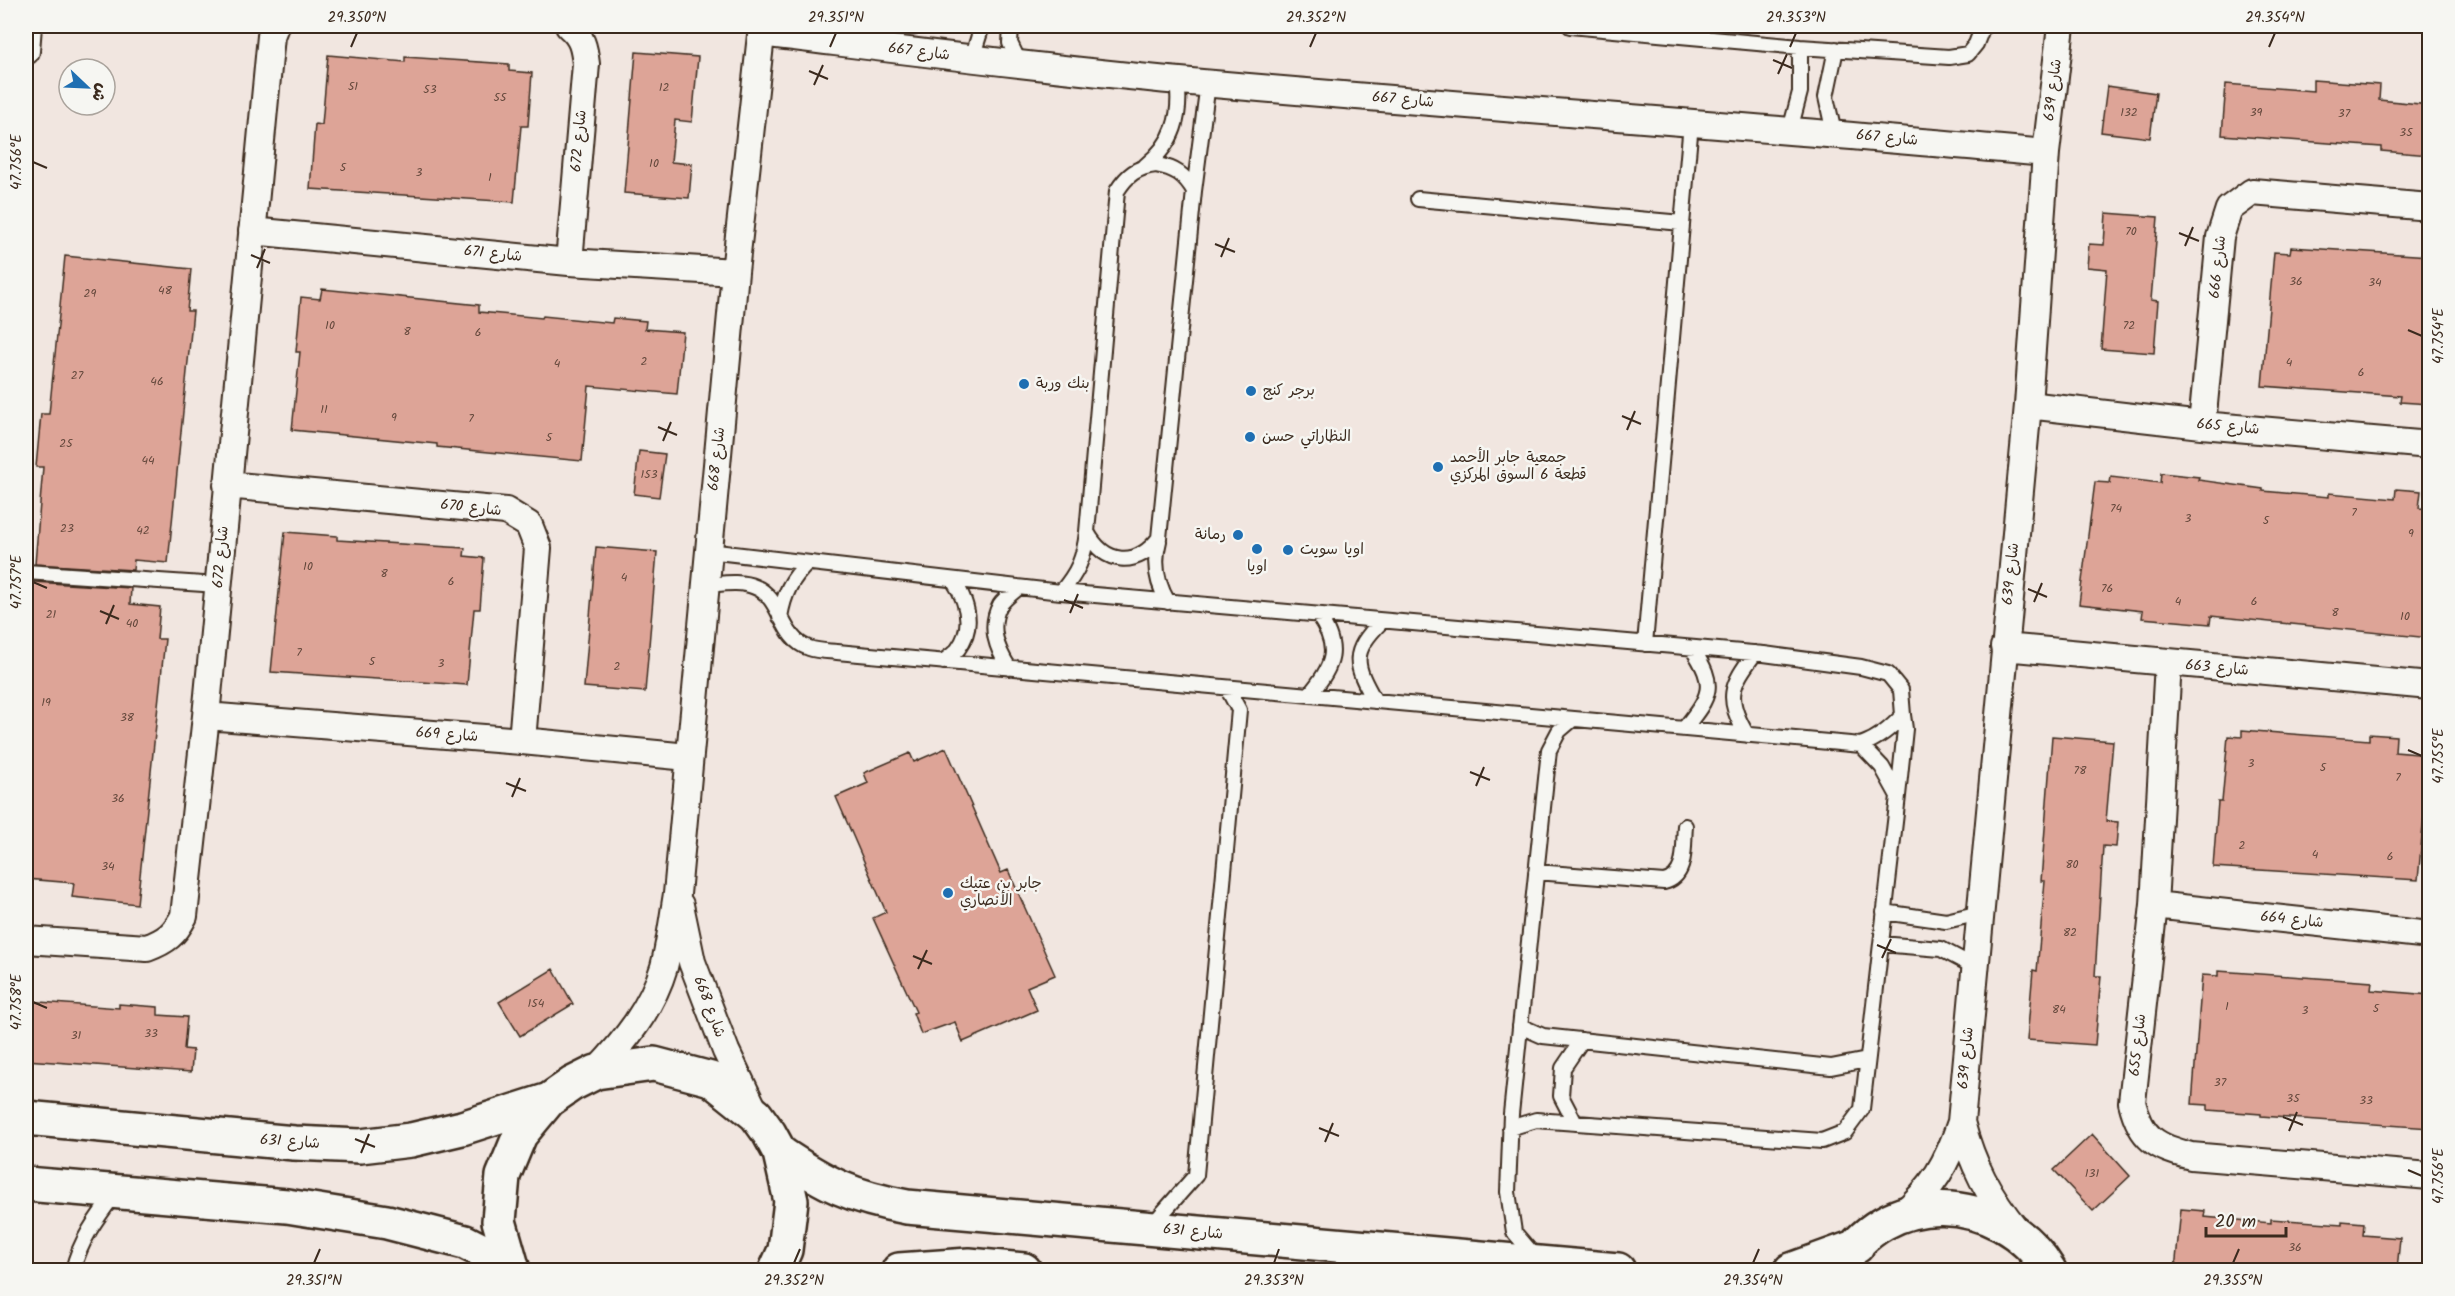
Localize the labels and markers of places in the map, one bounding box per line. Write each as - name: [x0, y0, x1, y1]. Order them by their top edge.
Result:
- place label: بنك وربة: [1036, 372, 1090, 396]
- marker: بنك وربة: [1017, 377, 1031, 391]
- place label: برجر كنج: [1263, 379, 1315, 403]
- marker: برجر كنج: [1244, 384, 1258, 398]
- place label: النظاراتي حسن: [1262, 425, 1351, 449]
- marker: النظاراتي حسن: [1243, 430, 1257, 444]
- place label: جمعية جابر الأحمد قطعة 6 السوق المركزي: [1450, 446, 1587, 487]
- marker: جمعية جابر الأحمد قطعة 6 السوق المركزي: [1431, 460, 1445, 474]
- place label: رمانة: [1195, 523, 1226, 547]
- marker: رمانة: [1231, 528, 1245, 542]
- place label: اويا سويت: [1300, 538, 1364, 562]
- marker: اويا: [1250, 542, 1264, 556]
- marker: اويا سويت: [1281, 543, 1295, 557]
- place label: اويا: [1247, 555, 1267, 579]
- place label: جابر بن عتيك الأنصاري: [960, 872, 1042, 913]
- marker: جابر بن عتيك الأنصاري: [941, 886, 955, 900]

